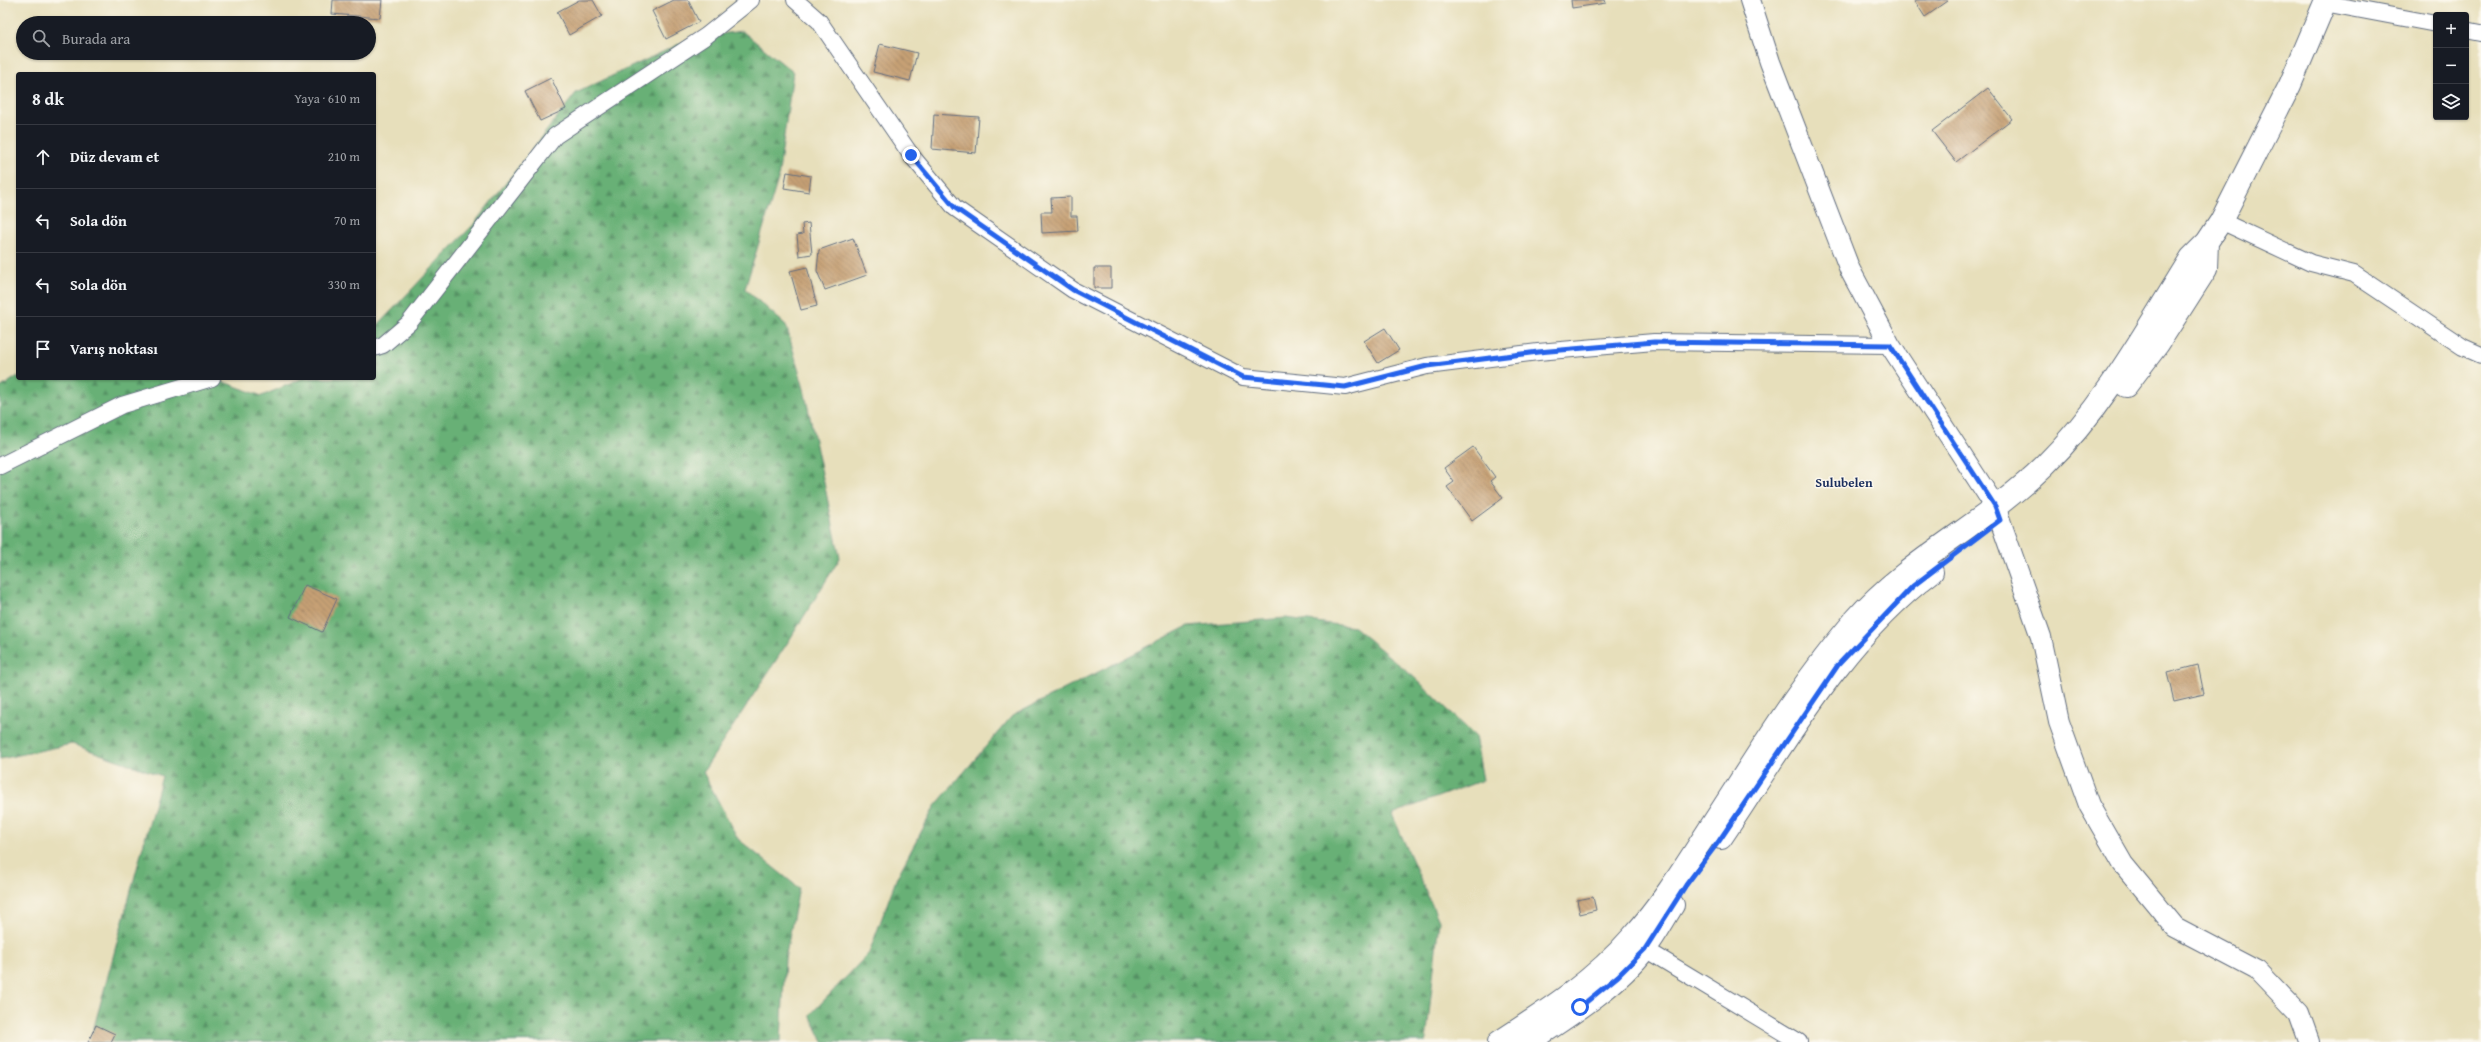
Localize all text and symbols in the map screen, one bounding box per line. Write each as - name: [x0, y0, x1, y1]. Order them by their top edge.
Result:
- map controls: [2433, 12, 2469, 120]
- button: +: [2433, 12, 2469, 48]
- search box: [16, 16, 376, 60]
- icon: search: [30, 27, 52, 49]
- text: Burada ara: [62, 28, 130, 49]
- button: −: [2433, 48, 2469, 84]
- button: layers: [2433, 84, 2469, 120]
- text: 8 dk: [32, 86, 64, 111]
- text: Yaya · 610 m: [294, 89, 360, 108]
- icon: ahead: [32, 146, 54, 168]
- text: Düz devam et: [70, 146, 159, 167]
- route end: [902, 146, 920, 164]
- text: 210 m: [328, 147, 360, 166]
- icon: left: [32, 210, 54, 232]
- text: Sola dön: [70, 210, 127, 231]
- text: 70 m: [334, 211, 360, 230]
- icon: left: [32, 274, 54, 296]
- text: Sola dön: [70, 274, 127, 295]
- text: 330 m: [328, 275, 360, 294]
- icon: arrive: [32, 338, 54, 360]
- text: Varış noktası: [70, 338, 158, 359]
- district label: Sulubelen: [1815, 473, 1873, 492]
- route start: [1571, 998, 1589, 1016]

